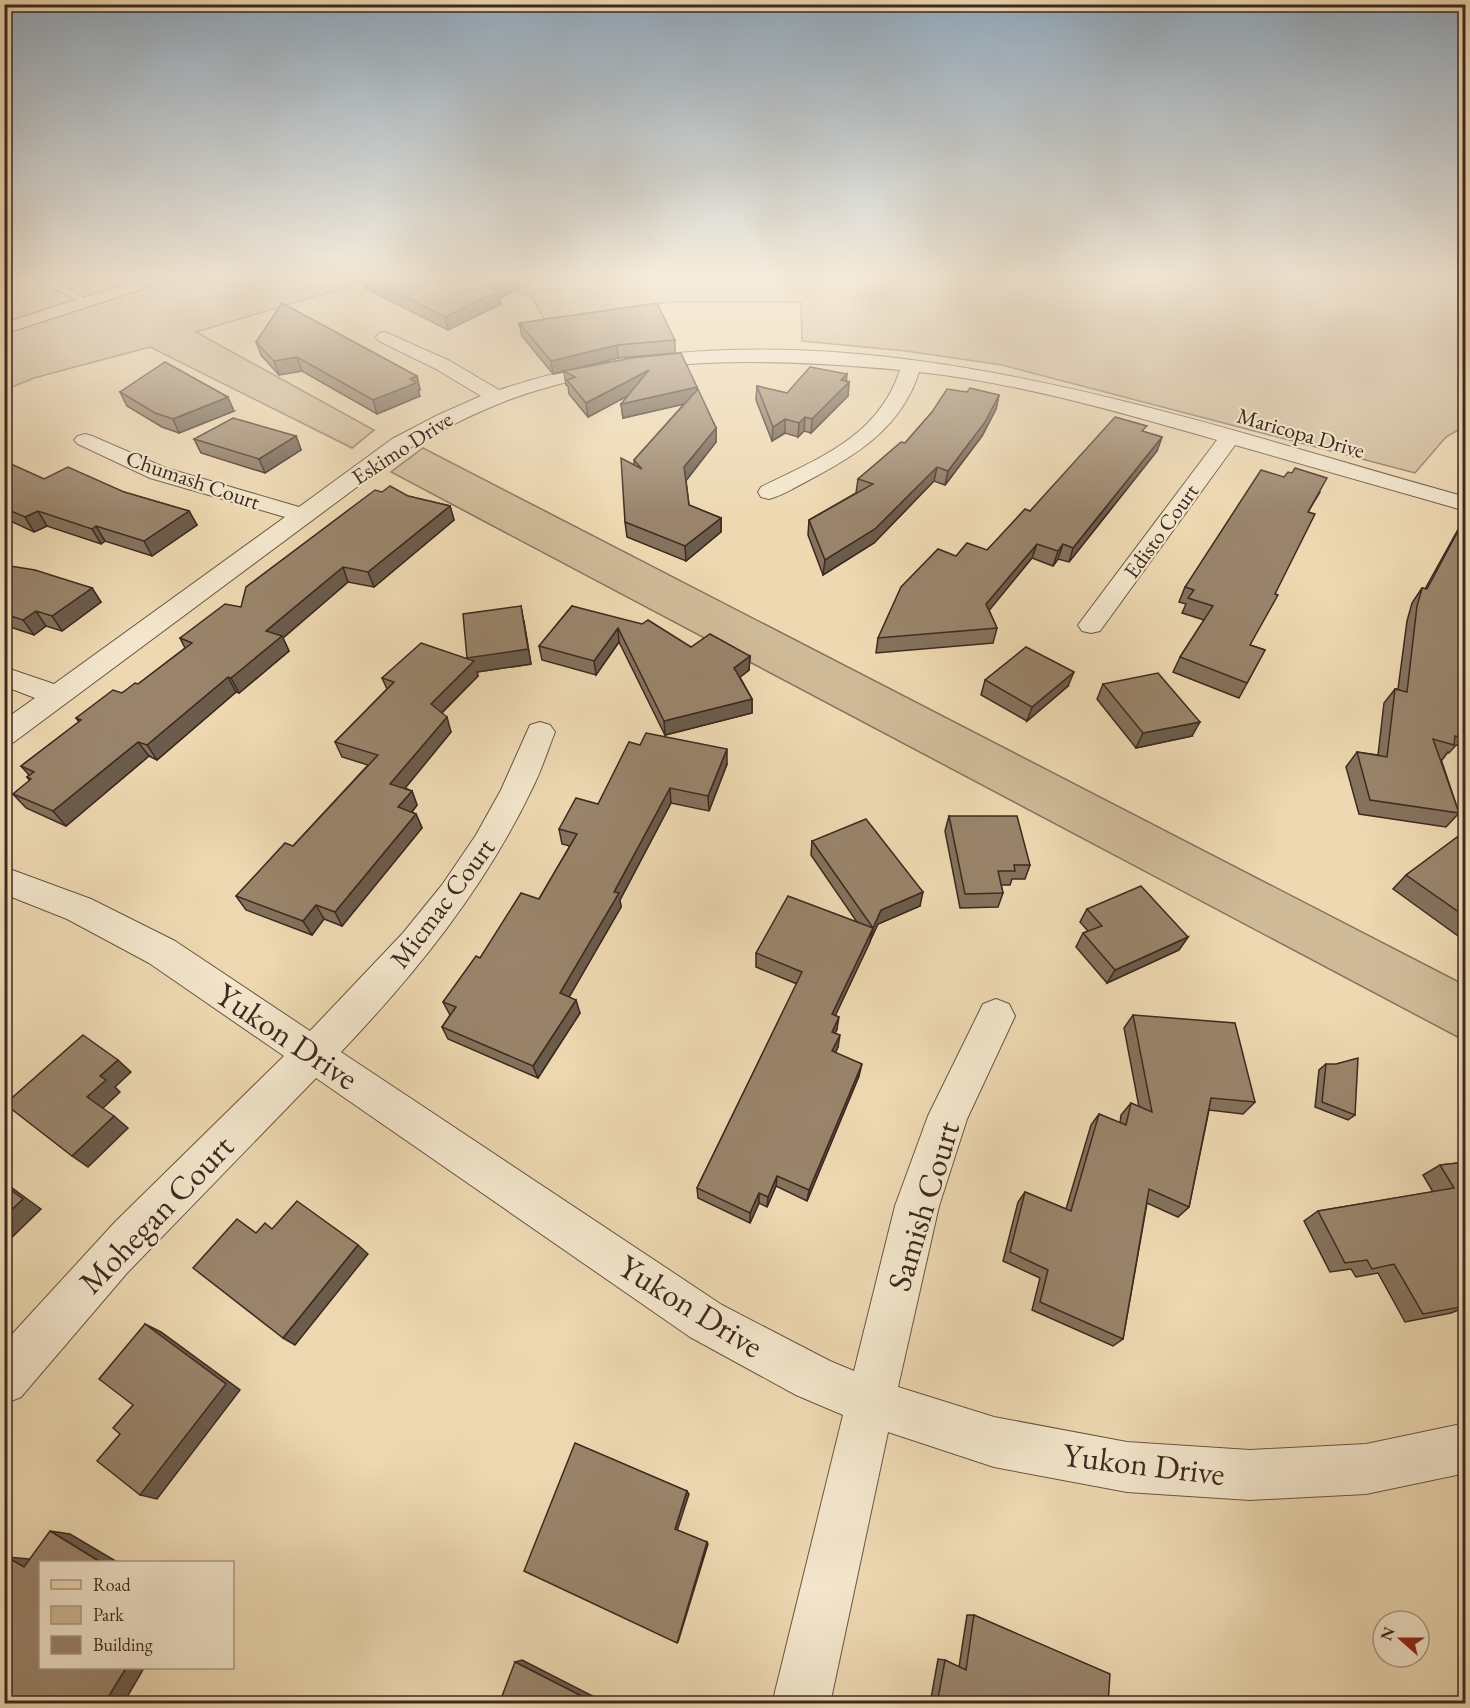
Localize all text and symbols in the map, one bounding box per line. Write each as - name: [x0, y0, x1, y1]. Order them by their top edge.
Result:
- street label: Maricopa Drive: [1234, 401, 1369, 465]
- street label: Eskimo Drive: [346, 404, 458, 491]
- street label: Chumash Court: [122, 444, 264, 516]
- street label: Edisto Court: [1117, 478, 1205, 584]
- street label: Micmac Court: [382, 831, 503, 975]
- street label: Yukon Drive: [207, 973, 367, 1099]
- street label: Samish Court: [877, 1115, 969, 1296]
- street label: Mohegan Court: [69, 1125, 243, 1303]
- street label: Yukon Drive: [611, 1245, 772, 1367]
- street label: Yukon Drive: [1061, 1433, 1228, 1495]
- legend: [39, 1561, 234, 1669]
- text: Road: [93, 1573, 132, 1596]
- text: Park: [93, 1603, 124, 1626]
- north arrow: [1371, 1609, 1431, 1669]
- text: N: [1375, 1624, 1400, 1644]
- text: Building: [93, 1633, 153, 1656]

